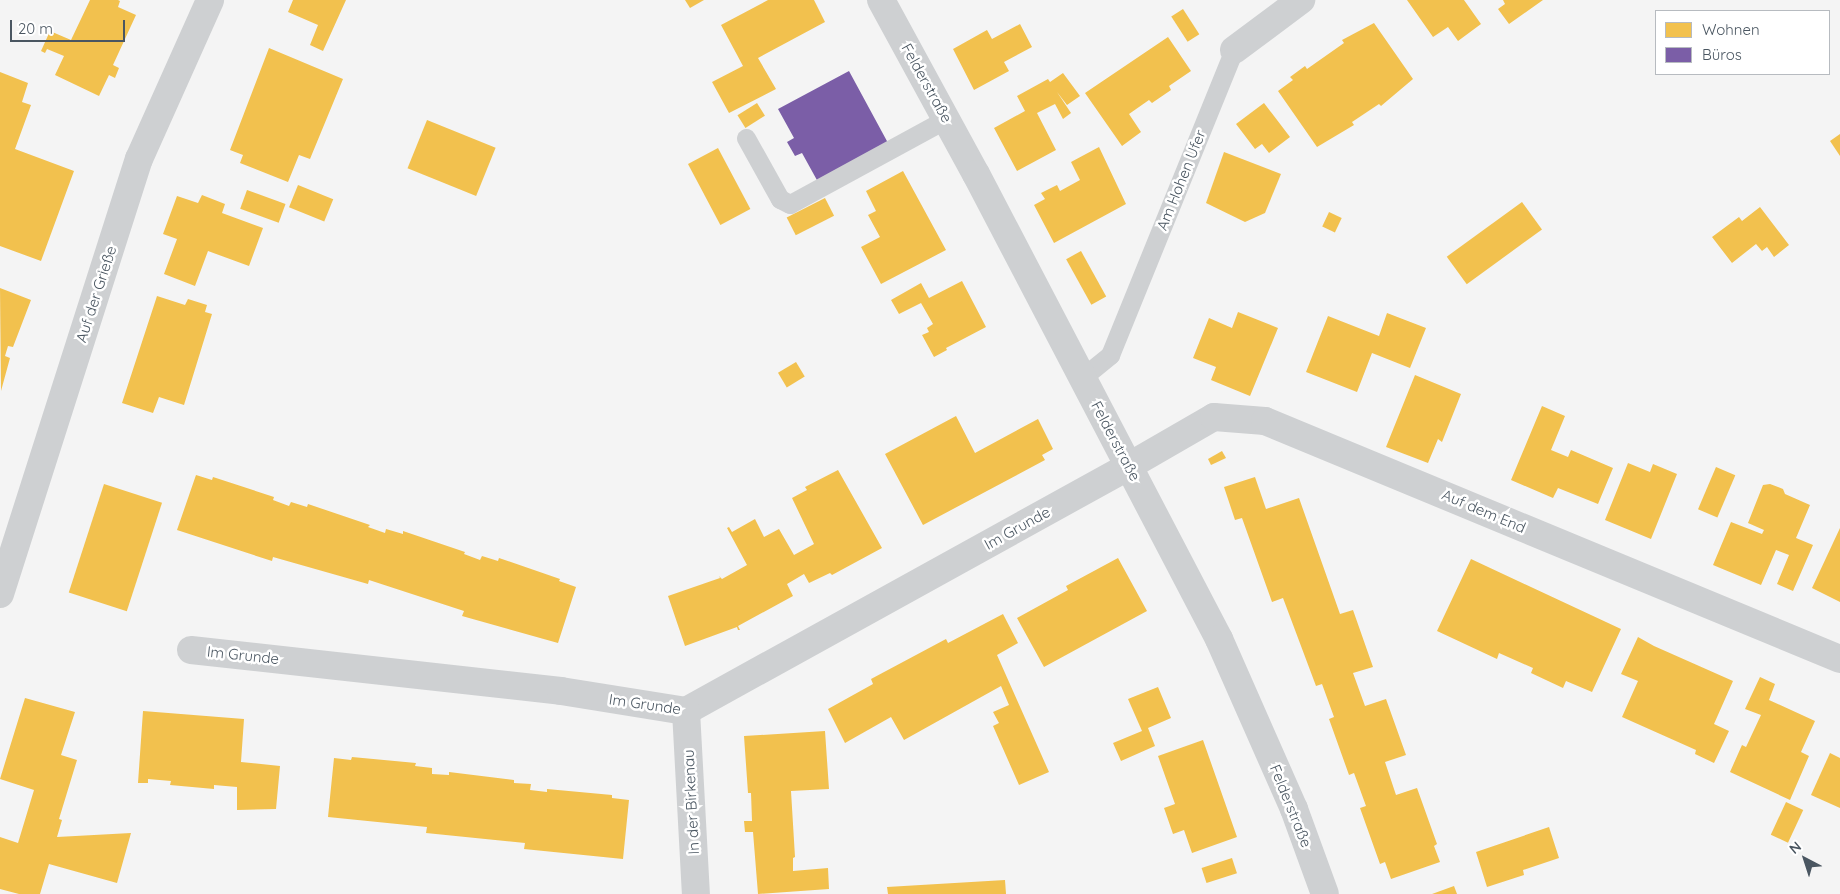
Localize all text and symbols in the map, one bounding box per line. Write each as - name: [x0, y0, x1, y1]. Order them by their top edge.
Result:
- scale bar: [12, 10, 128, 42]
- legend: [1655, 10, 1830, 75]
- text: 20 m: [18, 19, 53, 38]
- text: Wohnen: [1702, 20, 1760, 39]
- street label: Felderstraße: [898, 40, 956, 126]
- text: Büros: [1702, 45, 1742, 64]
- street label: Am Hohen Ufer: [1153, 127, 1209, 233]
- street label: Auf der Grieße: [72, 243, 120, 345]
- street label: Felderstraße: [1087, 398, 1145, 484]
- street label: Auf dem End: [1439, 485, 1529, 537]
- street label: Im Grunde: [981, 503, 1053, 553]
- street label: Im Grunde: [206, 642, 280, 668]
- street label: Im Grunde: [608, 690, 682, 718]
- street label: In der Birkenau: [679, 749, 703, 855]
- street label: Felderstraße: [1266, 762, 1316, 850]
- north arrow: [1780, 834, 1830, 884]
- text: N: [1786, 837, 1805, 858]

